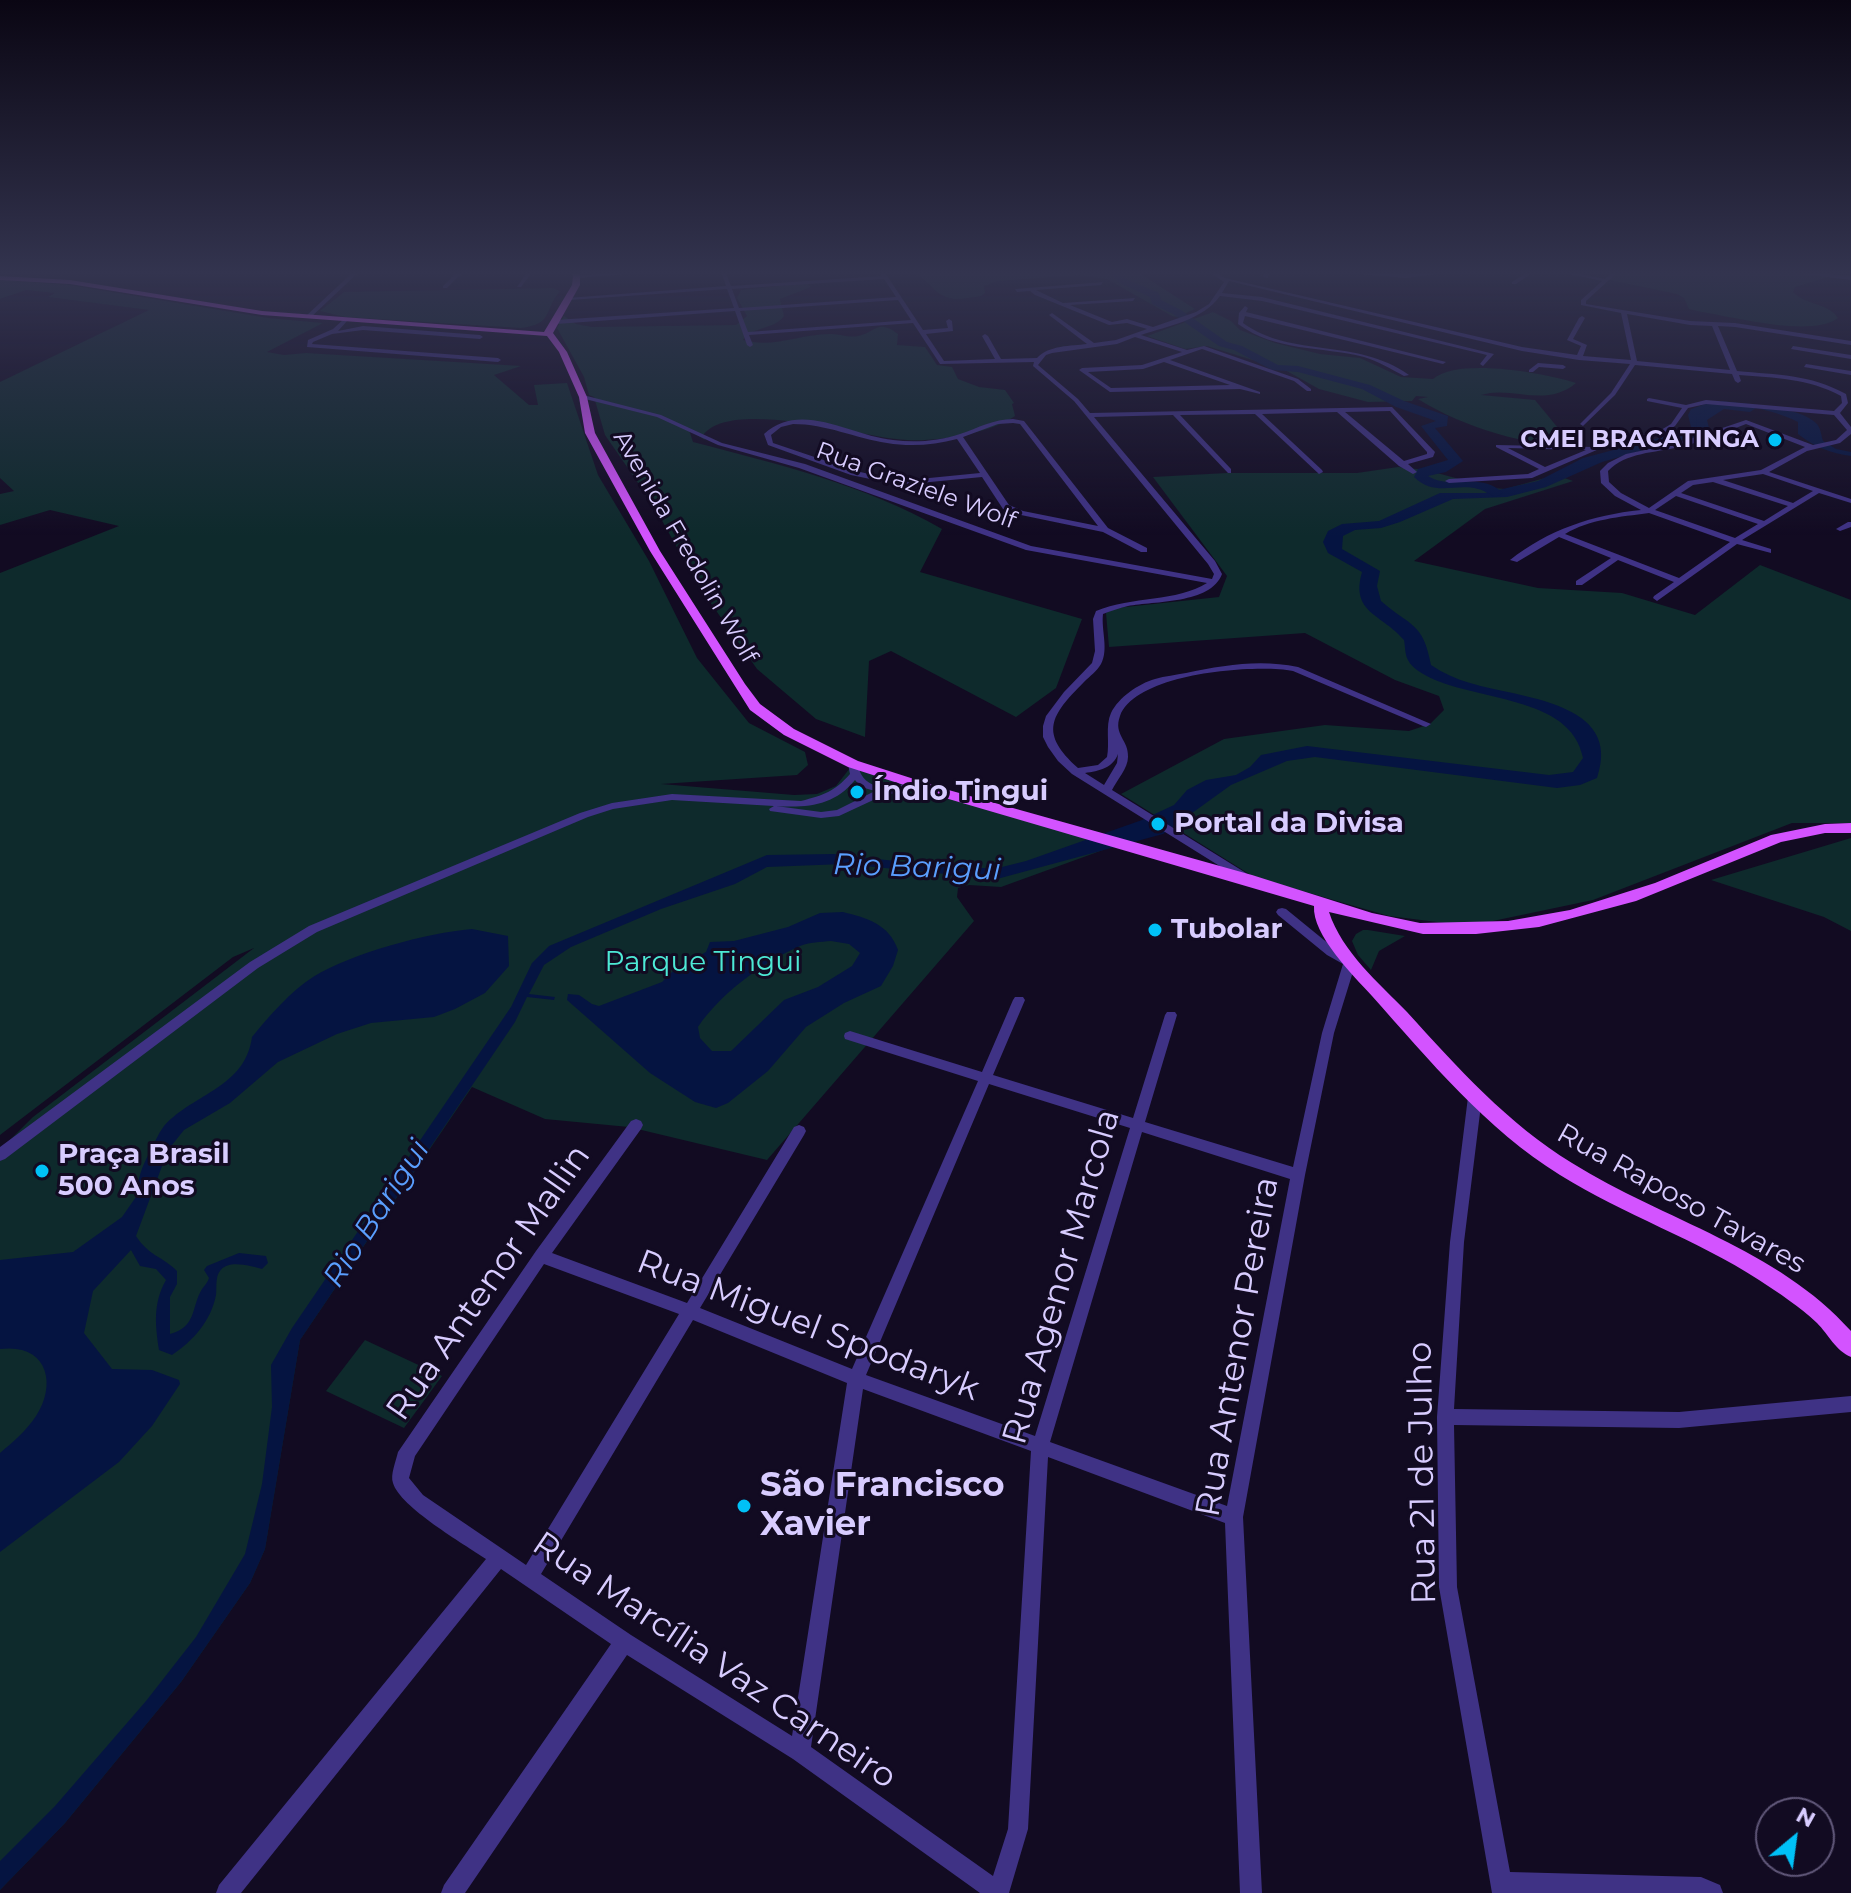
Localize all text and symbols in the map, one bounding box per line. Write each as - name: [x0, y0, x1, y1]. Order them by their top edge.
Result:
- street label: Avenida Fredolin Wolf: [607, 426, 763, 668]
- place label: CMEI BRACATINGA: [1520, 426, 1759, 454]
- marker: CMEI BRACATINGA: [1766, 431, 1784, 449]
- street label: Rua Graziele Wolf: [812, 436, 1020, 536]
- place label: Índio Tingui: [873, 775, 1048, 809]
- marker: Índio Tingui: [848, 783, 866, 801]
- place label: Portal da Divisa: [1174, 807, 1404, 841]
- marker: Portal da Divisa: [1149, 815, 1167, 833]
- water label: Rio Barigui: [832, 847, 1002, 889]
- place label: Tubolar: [1171, 913, 1283, 947]
- marker: Tubolar: [1146, 921, 1164, 939]
- park label: Parque Tingui: [604, 946, 802, 980]
- street label: Rua Agenor Marcola: [995, 1105, 1129, 1449]
- street label: Rua Raposo Tavares: [1551, 1117, 1811, 1281]
- water label: Rio Barigui: [316, 1134, 438, 1294]
- street label: Rua Antenor Mallin: [378, 1137, 600, 1429]
- place label: Praça Brasil 500 Anos: [58, 1138, 230, 1204]
- marker: Praça Brasil 500 Anos: [33, 1162, 51, 1180]
- street label: Rua Antenor Pereira: [1188, 1174, 1288, 1520]
- street label: Rua Miguel Spodaryk: [631, 1242, 985, 1410]
- street label: Rua 21 de Julho: [1400, 1341, 1446, 1605]
- place label: São Francisco Xavier: [760, 1466, 1004, 1546]
- marker: São Francisco Xavier: [735, 1497, 753, 1515]
- street label: Rua Marcília Vaz Carneiro: [524, 1524, 904, 1798]
- north arrow: [1755, 1797, 1835, 1877]
- text: N: [1792, 1801, 1820, 1833]

